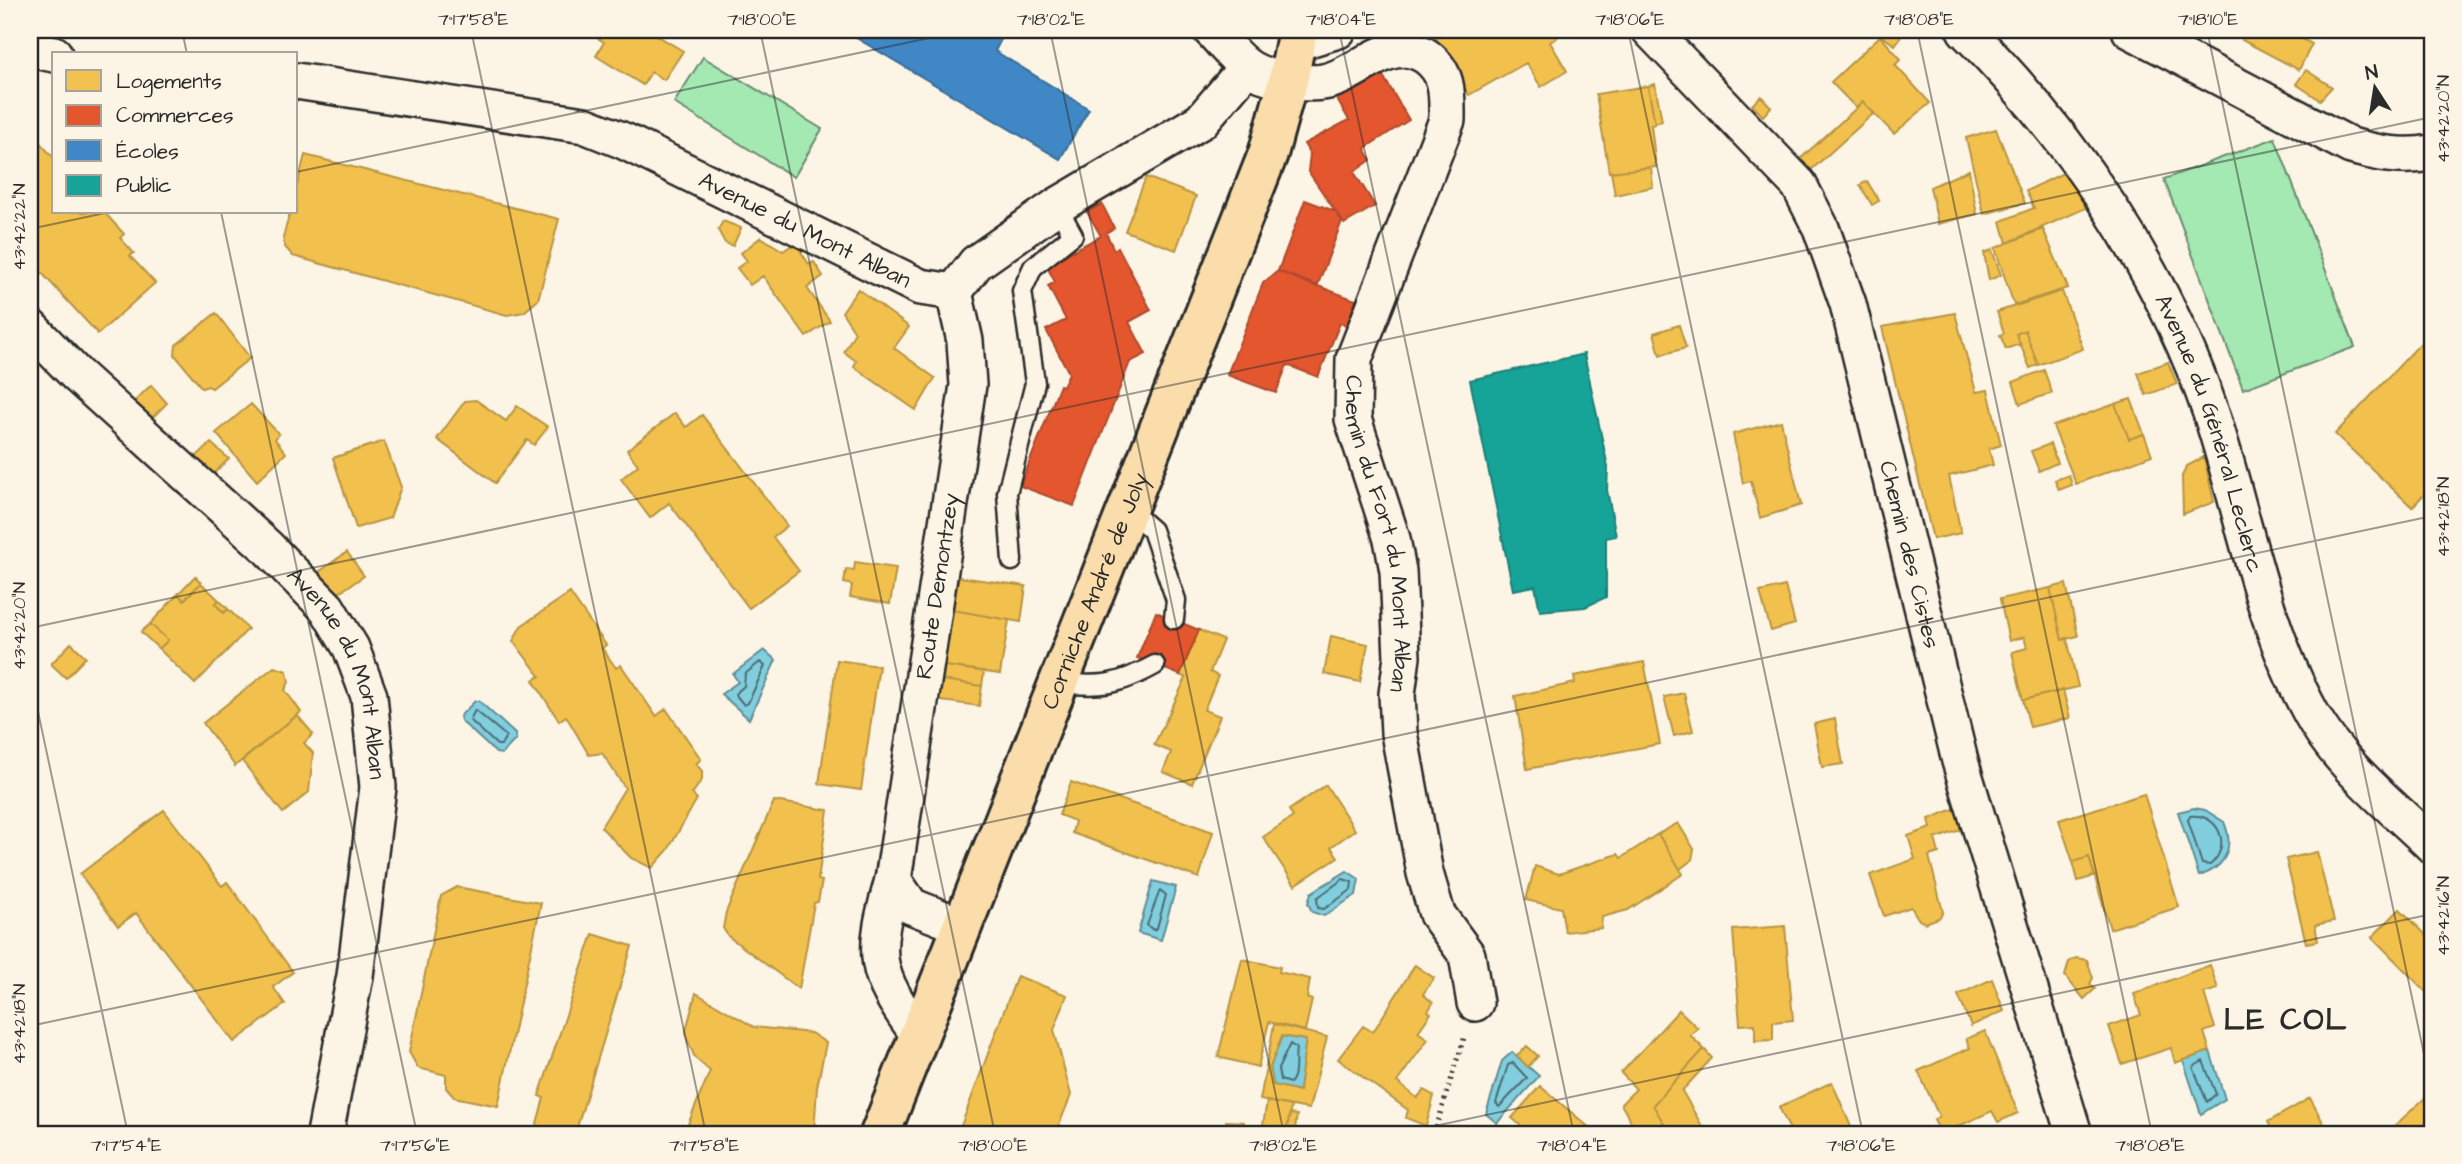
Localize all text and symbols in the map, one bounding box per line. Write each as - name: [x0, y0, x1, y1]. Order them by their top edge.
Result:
- text: 7°17'58"E: [438, 7, 509, 32]
- text: 7°18'00"E: [727, 7, 797, 32]
- text: 7°18'02"E: [1017, 7, 1086, 32]
- text: 7°18'04"E: [1306, 7, 1377, 32]
- text: 7°18'06"E: [1595, 7, 1665, 32]
- text: 7°18'08"E: [1884, 7, 1954, 32]
- text: 7°18'10"E: [2178, 7, 2239, 32]
- legend: [52, 52, 298, 214]
- north arrow: [2340, 52, 2410, 122]
- text: N: [2363, 58, 2380, 87]
- text: Logements: [116, 67, 222, 98]
- text: 43°42'20"N: [2431, 75, 2456, 163]
- text: Commerces: [116, 101, 234, 130]
- text: Écoles: [116, 137, 179, 166]
- street label: Avenue du Mont Alban: [693, 164, 916, 296]
- text: Public: [116, 171, 172, 200]
- text: 43°42'22"N: [7, 184, 32, 270]
- street label: Avenue du Général Leclerc: [2147, 289, 2271, 576]
- street label: Chemin du Fort du Mont Alban: [1337, 375, 1418, 694]
- street label: Chemin des Cistes: [1871, 458, 1948, 652]
- street label: Corniche André de Joly: [1034, 468, 1157, 714]
- text: 43°42'18"N: [2431, 477, 2456, 557]
- street label: Route Demontzey: [908, 491, 968, 681]
- street label: Avenue du Mont Alban: [279, 560, 393, 781]
- text: 43°42'20"N: [7, 582, 32, 670]
- text: 43°42'16"N: [2431, 876, 2456, 956]
- text: 43°42'18"N: [7, 984, 32, 1064]
- district label: LE COL: [2224, 999, 2348, 1041]
- text: 7°17'54"E: [90, 1133, 162, 1158]
- text: 7°17'56"E: [380, 1133, 450, 1158]
- text: 7°17'58"E: [669, 1133, 740, 1158]
- text: 7°18'00"E: [958, 1133, 1028, 1158]
- text: 7°18'02"E: [1249, 1133, 1318, 1158]
- text: 7°18'04"E: [1537, 1133, 1608, 1158]
- text: 7°18'06"E: [1826, 1133, 1896, 1158]
- text: 7°18'08"E: [2115, 1133, 2185, 1158]

